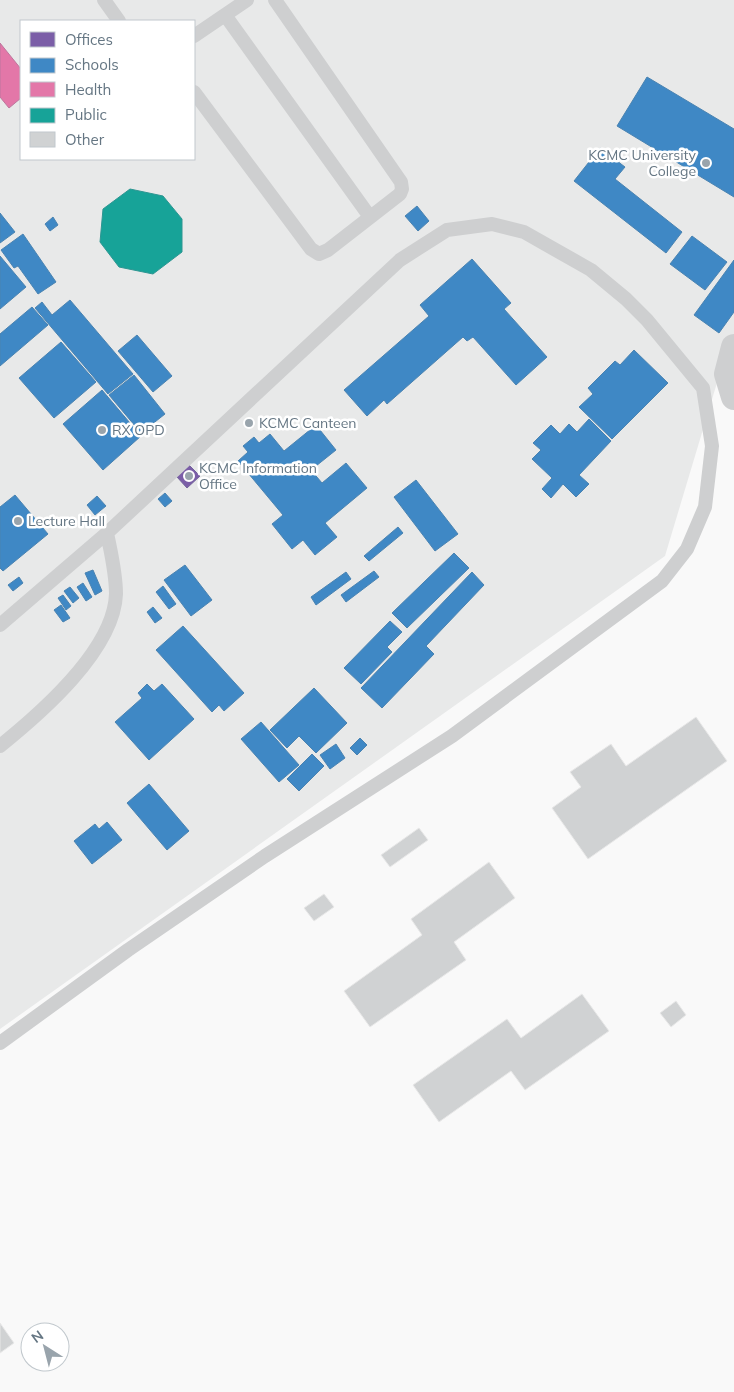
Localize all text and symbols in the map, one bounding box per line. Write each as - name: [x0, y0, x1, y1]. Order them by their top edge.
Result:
- legend: [20, 20, 195, 160]
- text: Offices: [65, 30, 113, 49]
- text: Schools: [65, 55, 119, 74]
- text: Health: [65, 80, 111, 99]
- text: Public: [65, 105, 107, 124]
- text: Other: [65, 130, 105, 149]
- place label: KCMC University College: [588, 146, 697, 180]
- marker: KCMC University College: [700, 157, 712, 169]
- place label: KCMC Canteen: [259, 414, 357, 432]
- marker: KCMC Canteen: [243, 417, 255, 429]
- place label: RX OPD: [112, 421, 165, 439]
- marker: RX OPD: [96, 424, 108, 436]
- place label: KCMC Information Office: [199, 459, 317, 493]
- marker: KCMC Information Office: [183, 470, 195, 482]
- place label: Lecture Hall: [28, 512, 105, 530]
- marker: Lecture Hall: [12, 515, 24, 527]
- north arrow: [20, 1322, 70, 1372]
- text: N: [28, 1326, 47, 1347]

